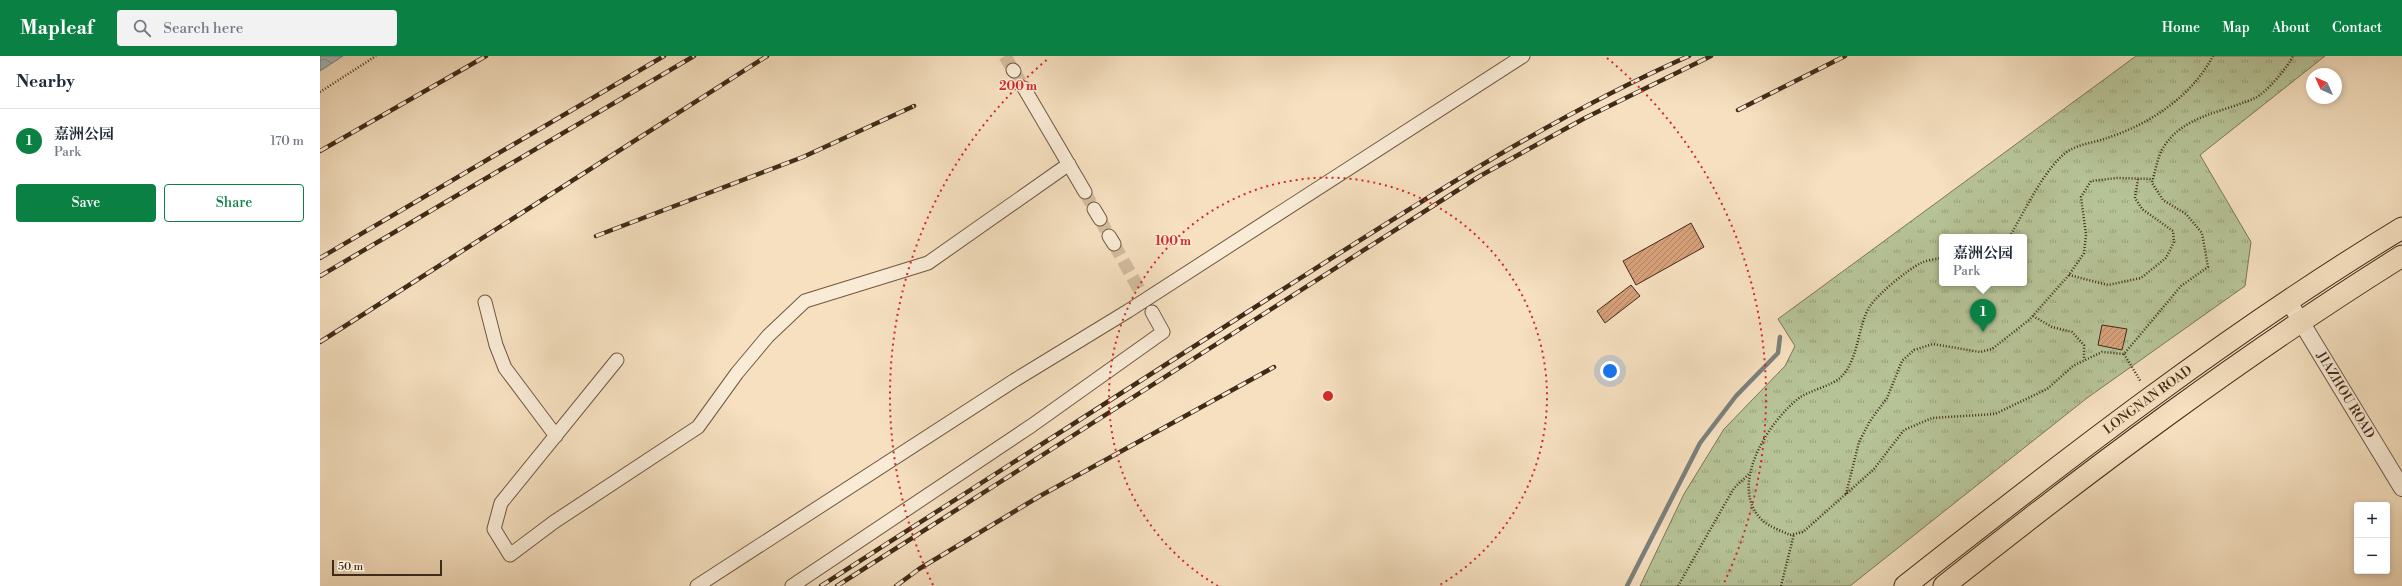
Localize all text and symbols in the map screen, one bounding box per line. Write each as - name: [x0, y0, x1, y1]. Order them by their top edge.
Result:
- search box: [117, 10, 397, 46]
- text: Mapleaf: [20, 16, 93, 40]
- icon: search: [131, 17, 153, 39]
- text: Search here: [163, 19, 243, 38]
- text: Home: [2162, 19, 2200, 37]
- text: Map: [2222, 19, 2250, 37]
- text: About: [2272, 19, 2310, 37]
- text: Contact: [2332, 19, 2382, 37]
- north arrow: [2306, 68, 2342, 104]
- text: Nearby: [16, 71, 75, 93]
- text: 200 m: [999, 79, 1037, 94]
- text: 嘉洲公园: [54, 125, 114, 144]
- text: 1: [26, 133, 32, 149]
- text: 170 m: [270, 133, 304, 149]
- text: Park: [54, 144, 81, 160]
- button: Save: [16, 184, 156, 222]
- button: Share: [164, 184, 304, 222]
- text: 100 m: [1155, 234, 1191, 249]
- popup: [1939, 234, 2027, 286]
- text: 嘉洲公园: [1953, 244, 2013, 263]
- text: Park: [1953, 263, 1980, 279]
- pin: 1: [1970, 299, 1996, 332]
- street label: JIAZHOU ROAD: [2313, 348, 2378, 441]
- your location: [1600, 361, 1620, 381]
- street label: LONGNAN ROAD: [2100, 362, 2195, 438]
- centre of rings: [1321, 389, 1335, 403]
- map controls: [2354, 502, 2390, 574]
- button: +: [2354, 502, 2390, 538]
- button: −: [2354, 538, 2390, 574]
- scale bar: [332, 558, 442, 577]
- text: 50 m: [338, 560, 363, 574]

